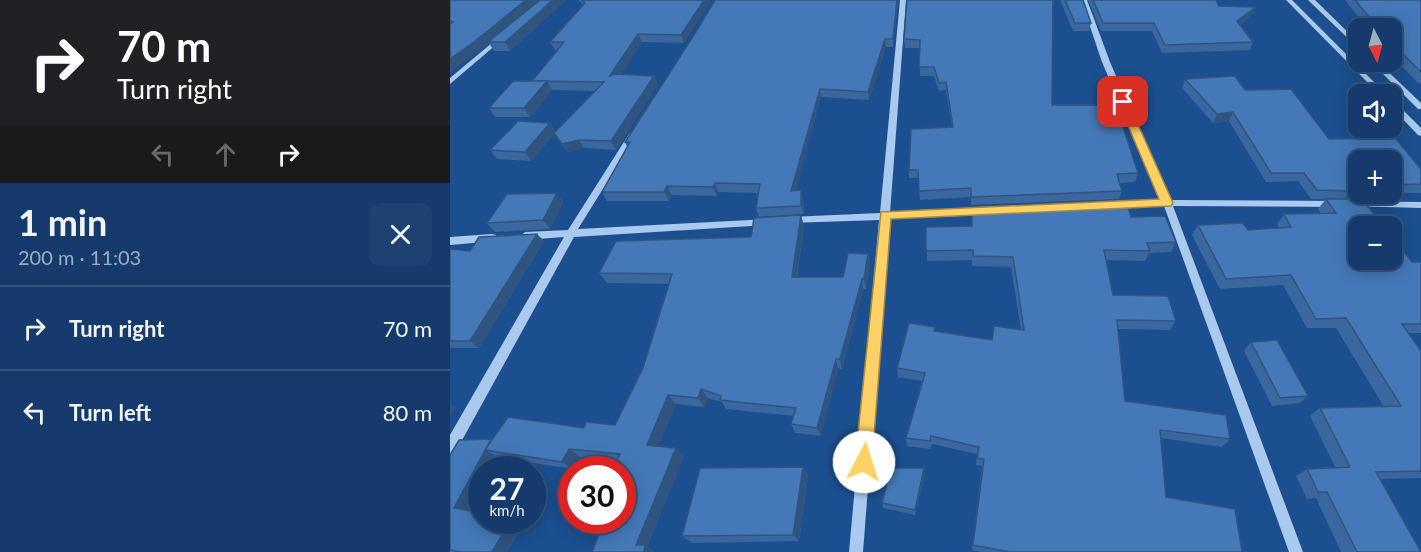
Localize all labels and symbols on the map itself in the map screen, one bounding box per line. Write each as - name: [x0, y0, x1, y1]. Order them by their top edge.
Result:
- north arrow: [1348, 18, 1402, 72]
- pin: [1097, 76, 1148, 127]
- position arrow: [832, 430, 896, 494]
- speed limit sign: 30: [558, 456, 636, 534]

